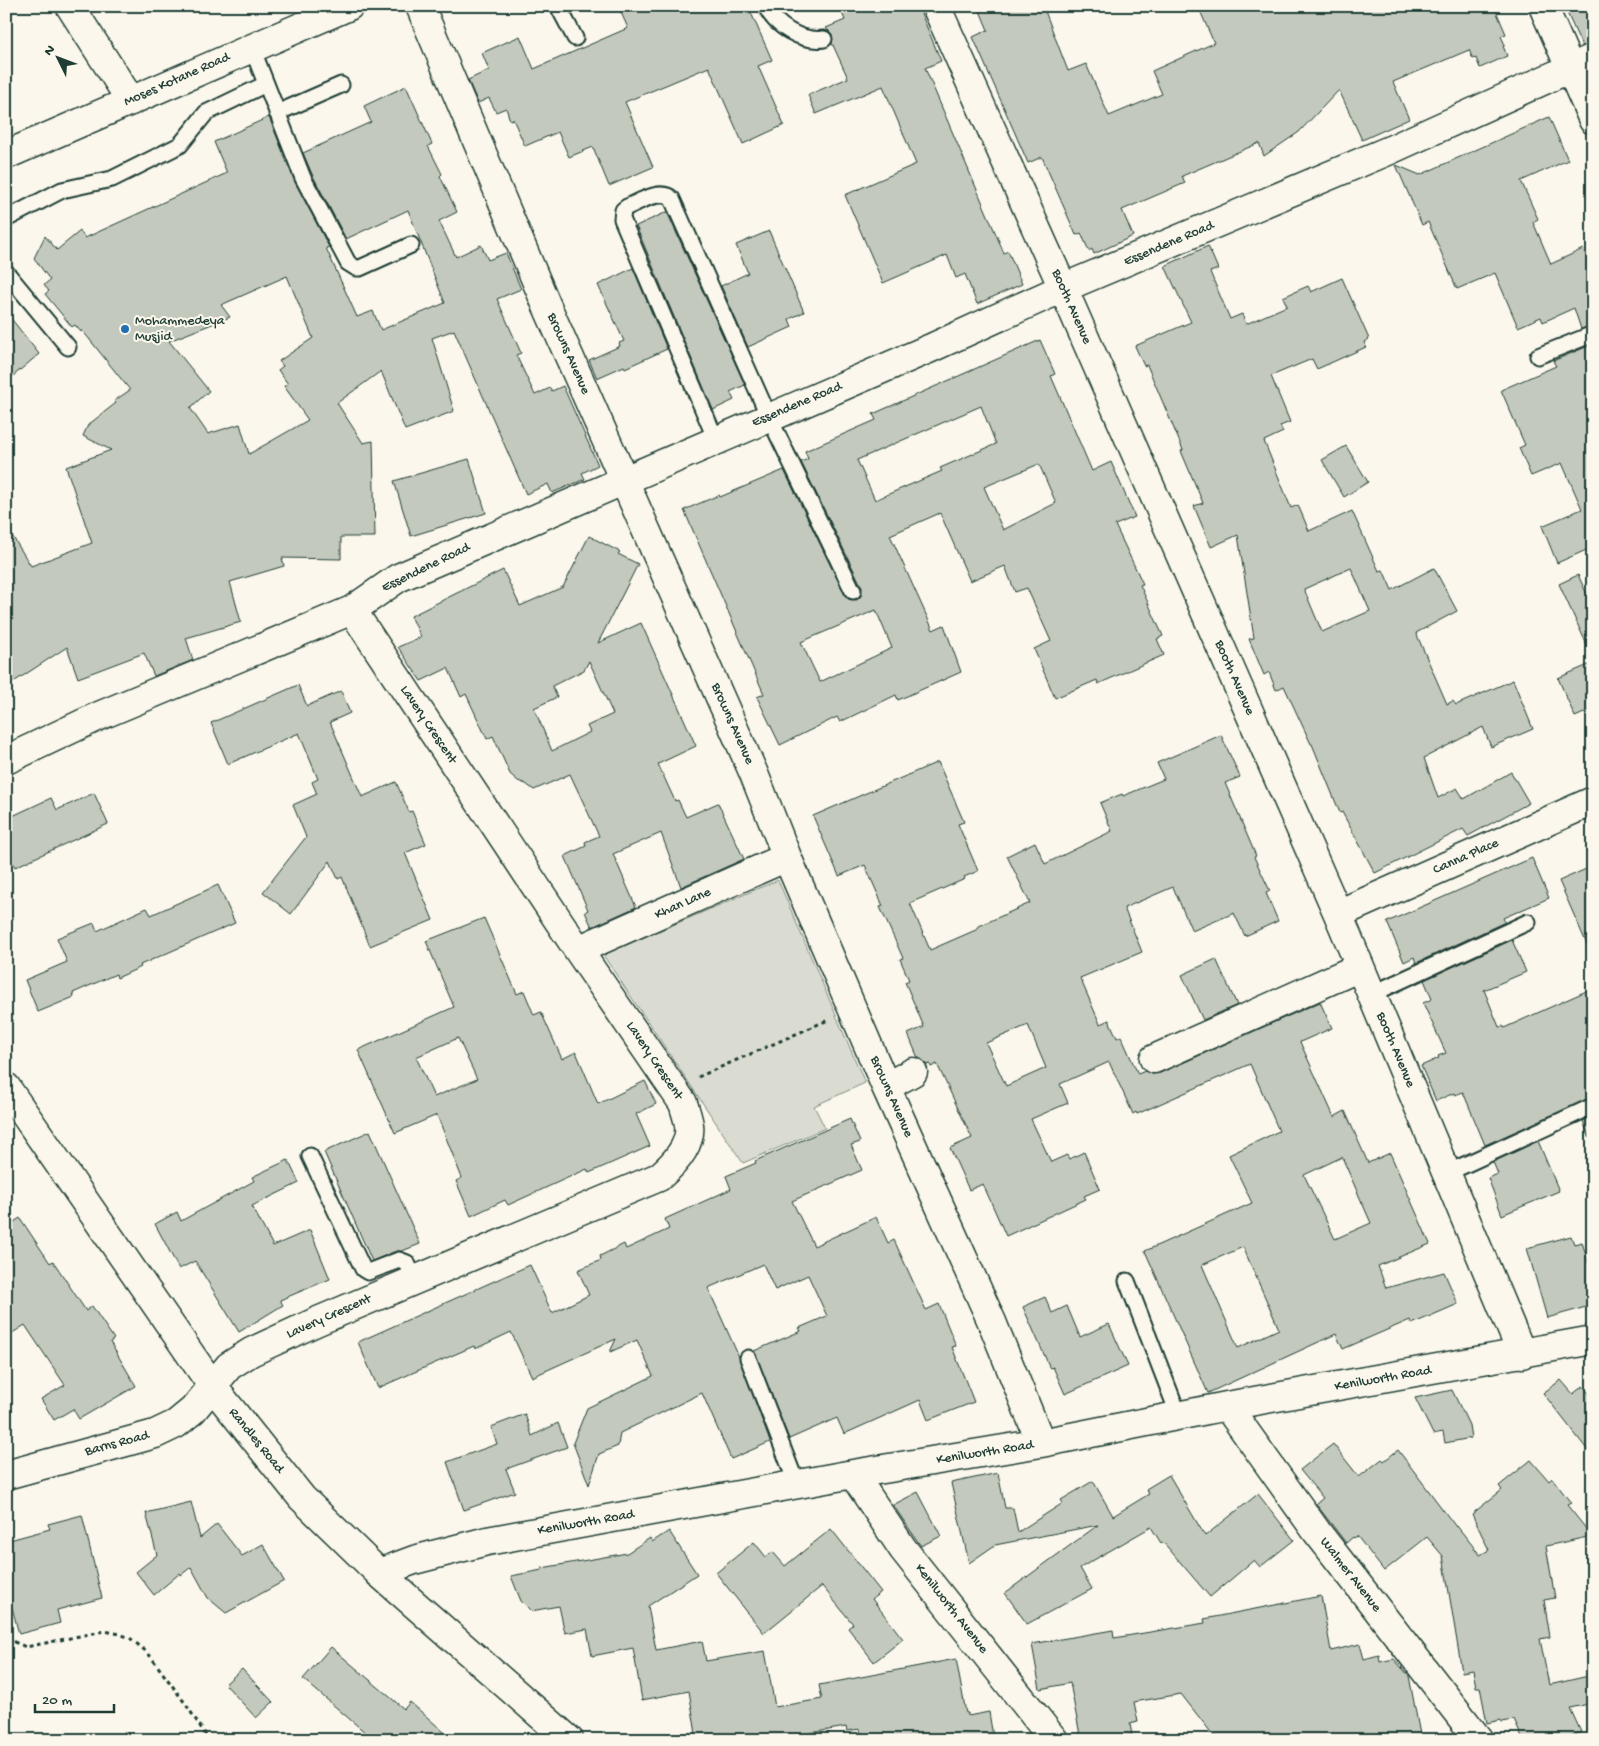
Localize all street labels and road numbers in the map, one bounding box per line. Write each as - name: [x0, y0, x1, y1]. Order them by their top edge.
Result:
- street label: Moses Kotane Road: [121, 48, 234, 111]
- street label: Essendene Road: [1121, 217, 1218, 271]
- street label: Booth Avenue: [1046, 266, 1095, 348]
- street label: Browns Avenue: [542, 310, 594, 398]
- street label: Essendene Road: [749, 378, 846, 432]
- street label: Essendene Road: [379, 539, 475, 597]
- street label: Booth Avenue: [1209, 637, 1258, 719]
- street label: Browns Avenue: [706, 680, 758, 768]
- street label: Lavery Crescent: [396, 683, 461, 768]
- street label: Canna Place: [1430, 835, 1502, 879]
- street label: Khan Lane: [652, 884, 714, 924]
- street label: Booth Avenue: [1371, 1009, 1419, 1091]
- street label: Lavery Crescent: [622, 1019, 687, 1104]
- street label: Browns Avenue: [865, 1053, 917, 1141]
- street label: Lavery Crescent: [284, 1290, 375, 1343]
- street label: Kenilworth Road: [1333, 1362, 1434, 1396]
- street label: Randles Road: [224, 1405, 289, 1479]
- street label: Barns Road: [82, 1427, 153, 1461]
- street label: Kenilworth Road: [935, 1437, 1036, 1469]
- street label: Kenilworth Road: [536, 1506, 637, 1540]
- street label: Walmer Avenue: [1316, 1534, 1385, 1616]
- street label: Kenilworth Avenue: [911, 1561, 992, 1658]

